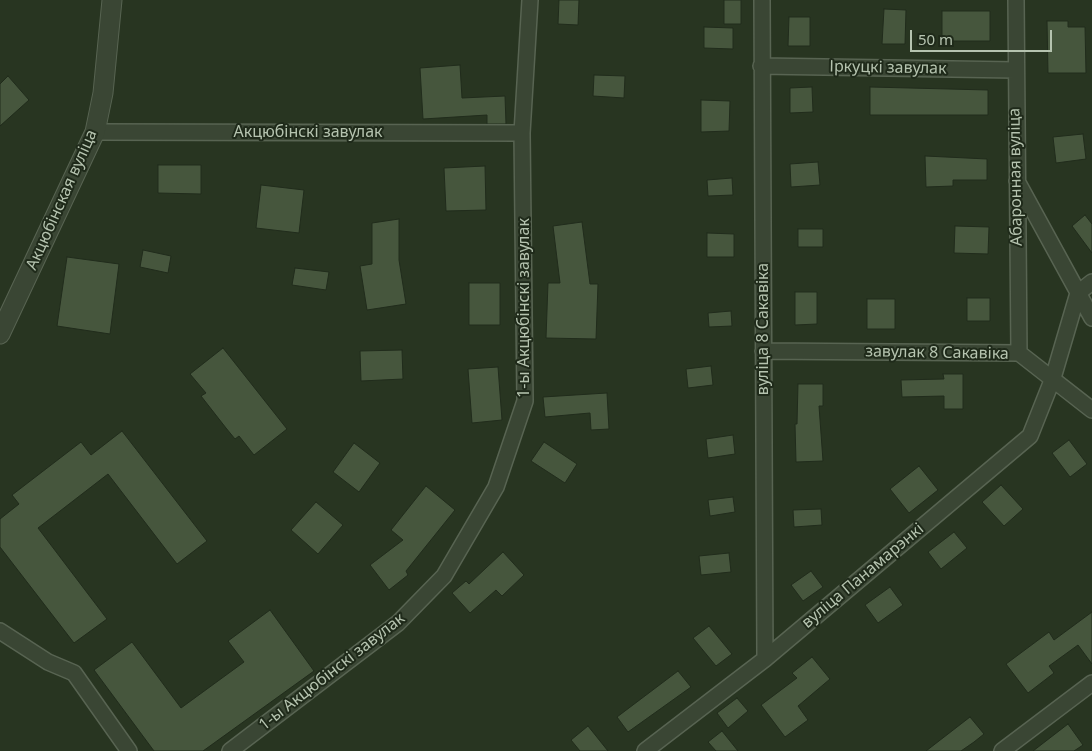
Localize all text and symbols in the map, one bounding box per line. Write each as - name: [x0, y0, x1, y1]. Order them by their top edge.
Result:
- scale bar: [912, 20, 1054, 52]
- text: 50 m: [918, 29, 953, 49]
- street label: Іркуцкі завулак: [829, 57, 947, 79]
- street label: Абаронная вуліца: [1005, 108, 1027, 246]
- street label: Акцюбінскі завулак: [233, 122, 383, 142]
- street label: Акцюбінская вуліца: [22, 127, 102, 273]
- street label: 1-ы Акцюбінскі завулак: [514, 218, 534, 398]
- street label: вуліца 8 Сакавіка: [753, 263, 773, 395]
- street label: завулак 8 Сакавіка: [865, 342, 1009, 364]
- street label: вуліца Панамарэнкі: [798, 519, 928, 633]
- street label: 1-ы Акцюбінскі завулак: [255, 609, 409, 735]

